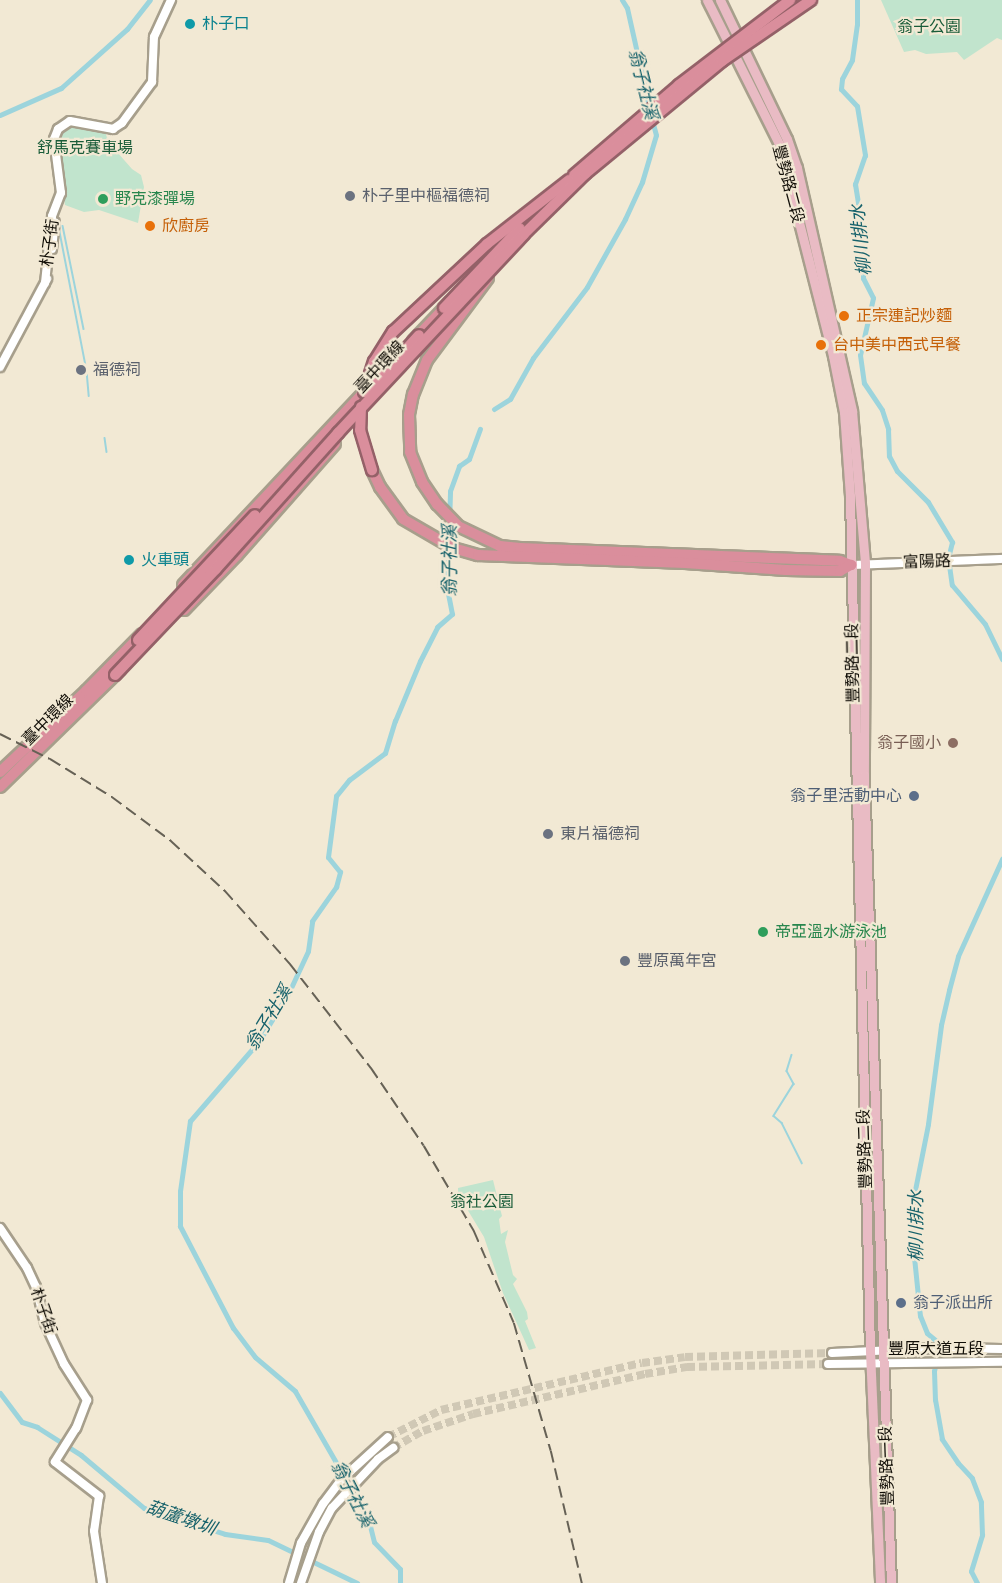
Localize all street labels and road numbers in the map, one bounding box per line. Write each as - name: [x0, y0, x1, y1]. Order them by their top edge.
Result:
- street label: 豐勢路二段: [768, 143, 808, 225]
- street label: 朴子街: [37, 218, 63, 268]
- street label: 臺中環線: [351, 337, 409, 397]
- street label: 富陽路: [903, 552, 951, 572]
- street label: 豐勢路二段: [843, 623, 863, 703]
- street label: 臺中環線: [19, 691, 77, 749]
- street label: 豐勢路二段: [854, 1109, 876, 1189]
- street label: 朴子街: [26, 1285, 60, 1337]
- street label: 豐原大道五段: [888, 1339, 984, 1359]
- street label: 豐勢路一段: [876, 1426, 898, 1506]

